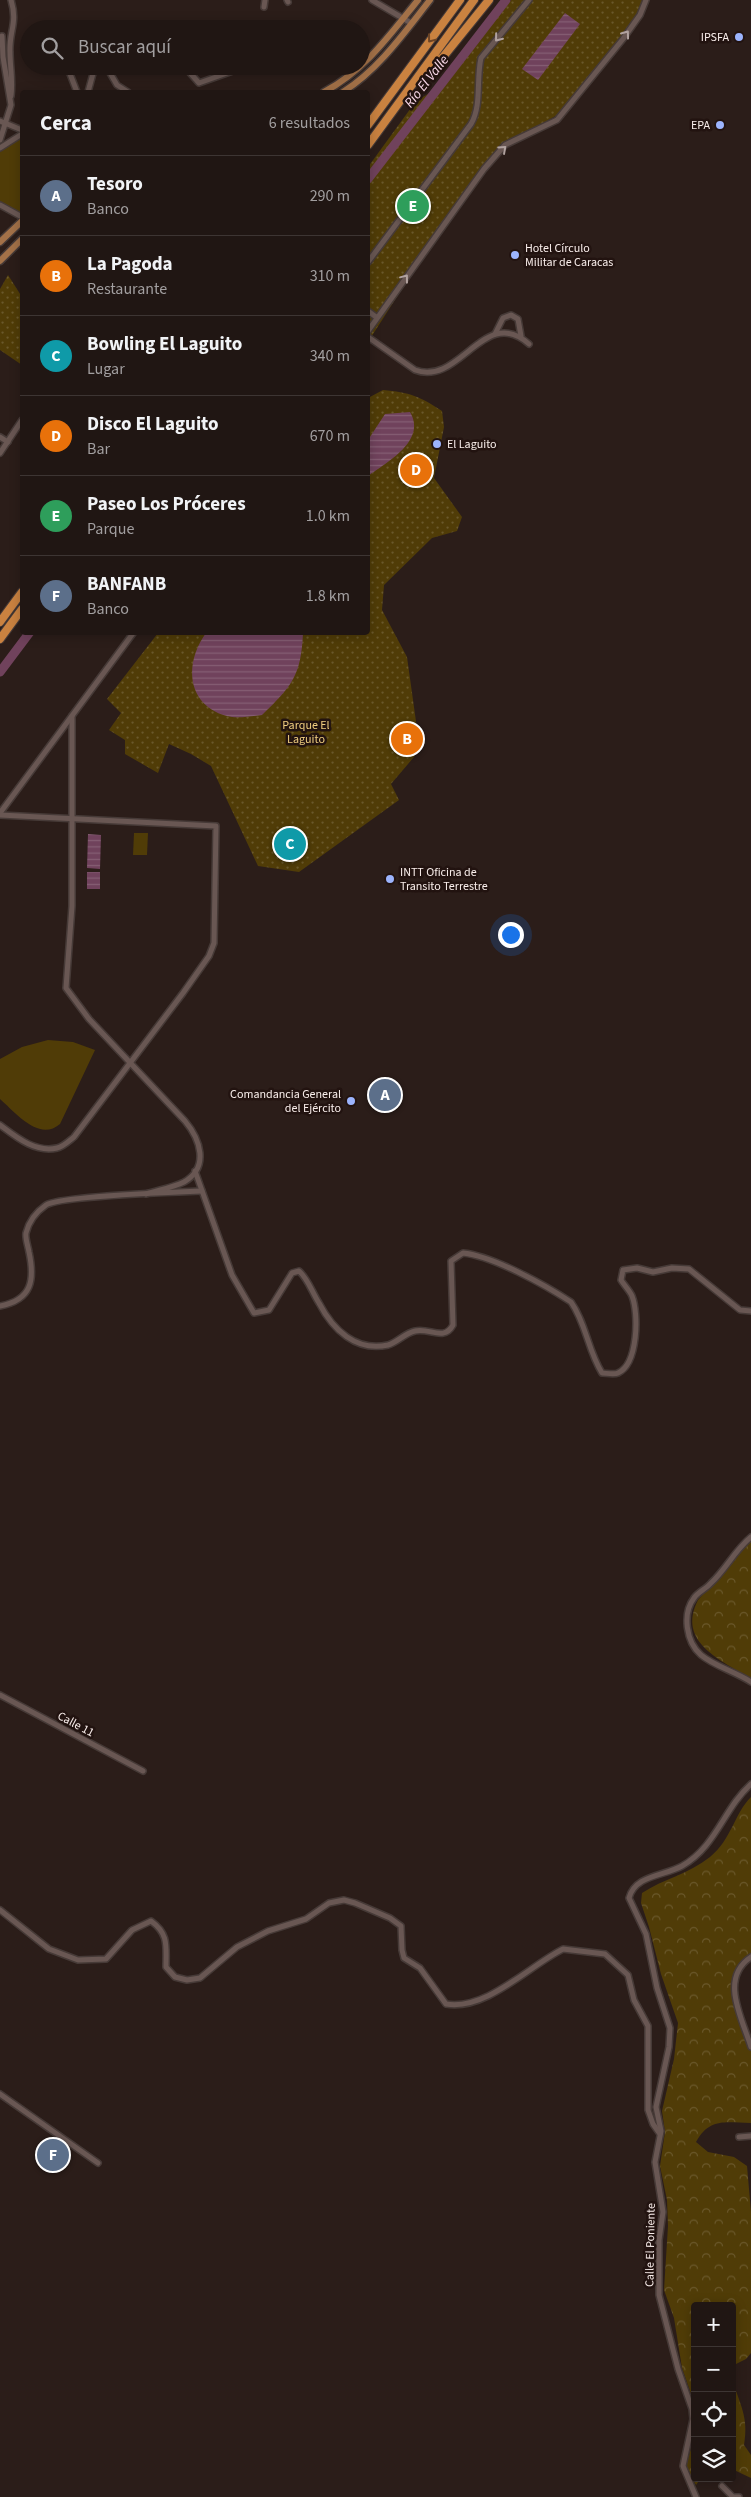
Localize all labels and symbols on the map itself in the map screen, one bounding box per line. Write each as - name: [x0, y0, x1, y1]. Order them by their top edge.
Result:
- place label: IPSFA: [701, 29, 729, 46]
- one-way arrow: [620, 30, 629, 40]
- marker: IPSFA: [733, 31, 745, 43]
- one-way arrow: [495, 32, 503, 41]
- one-way arrow: [428, 33, 437, 43]
- water label: Río El Valle: [400, 51, 454, 112]
- place label: EPA: [691, 117, 710, 134]
- marker: EPA: [714, 119, 726, 131]
- one-way arrow: [498, 145, 507, 154]
- pin: E: [397, 187, 429, 225]
- place label: Hotel Círculo Militar de Caracas: [525, 240, 613, 271]
- marker: Hotel Círculo Militar de Caracas: [509, 249, 521, 261]
- one-way arrow: [400, 275, 408, 284]
- place label: El Laguito: [447, 436, 497, 453]
- marker: El Laguito: [431, 438, 443, 450]
- pin: D: [400, 451, 432, 489]
- park label: Parque El Laguito: [282, 717, 330, 748]
- pin: B: [391, 720, 423, 758]
- pin: C: [274, 825, 306, 863]
- place label: INTT Oficina de Transito Terrestre: [400, 864, 488, 895]
- marker: INTT Oficina de Transito Terrestre: [384, 873, 396, 885]
- your location: [498, 922, 524, 948]
- pin: A: [369, 1076, 401, 1114]
- place label: Comandancia General del Ejército: [230, 1086, 341, 1117]
- marker: Comandancia General del Ejército: [345, 1095, 357, 1107]
- street label: Calle 11: [54, 1708, 97, 1741]
- pin: F: [37, 2136, 69, 2174]
- street label: Calle El Poniente: [641, 2203, 660, 2287]

